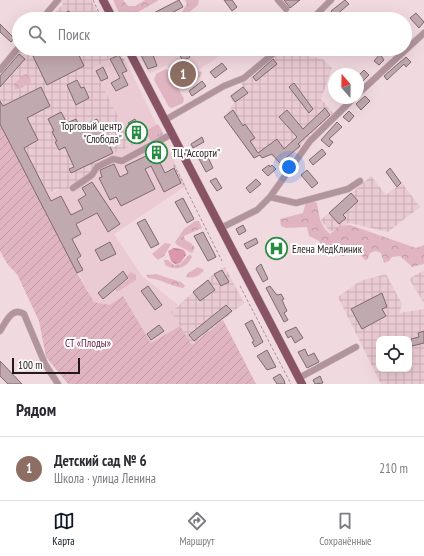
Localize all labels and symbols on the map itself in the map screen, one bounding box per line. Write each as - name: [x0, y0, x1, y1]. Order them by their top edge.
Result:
- pin: 1: [170, 59, 196, 89]
- north arrow: [328, 68, 364, 104]
- place label: Торговый центр "Слобода": [61, 119, 122, 146]
- building icon: Торговый центр "Слобода": [124, 119, 150, 145]
- building icon: ТЦ "Ассорти": [144, 140, 170, 166]
- place label: ТЦ "Ассорти": [172, 146, 220, 160]
- your location: [279, 157, 299, 177]
- hospital icon: Елена МедКлиник: [263, 236, 289, 262]
- place label: Елена МедКлиник: [292, 242, 363, 256]
- park label: СТ «Плоды»: [65, 336, 111, 350]
- scale bar: [12, 356, 80, 375]

